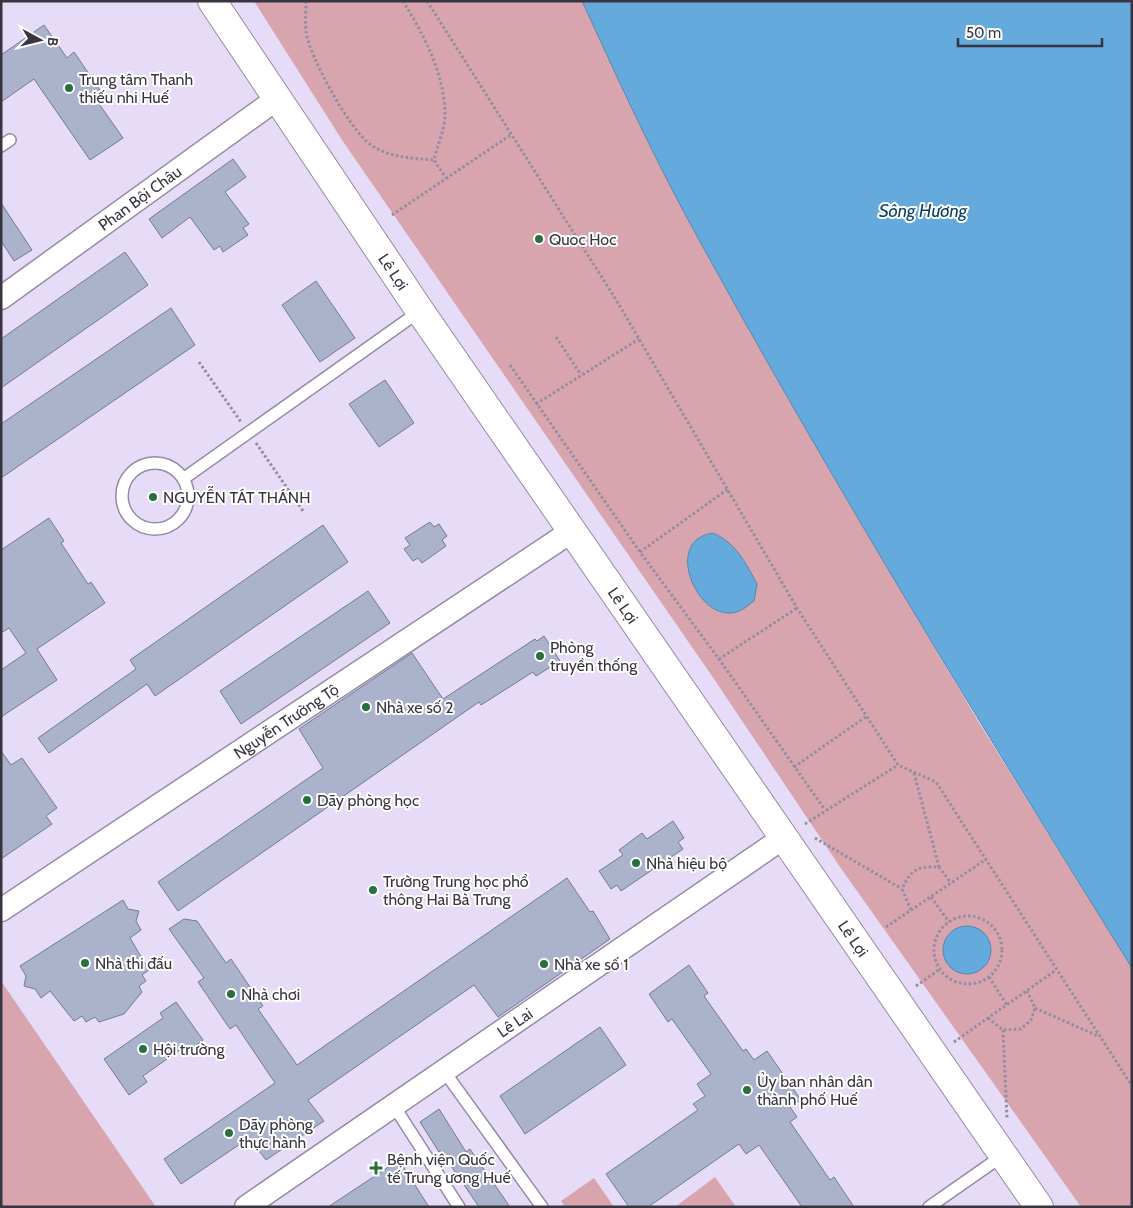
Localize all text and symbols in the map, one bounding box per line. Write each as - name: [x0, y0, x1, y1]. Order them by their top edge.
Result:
- north arrow: [15, 15, 65, 65]
- scale bar: [958, 15, 1102, 47]
- text: 50 m: [966, 24, 1001, 42]
- text: B: [43, 36, 62, 47]
- place label: Trung tâm Thanh thiếu nhi Huế: [79, 70, 193, 107]
- marker: Trung tâm Thanh thiếu nhi Huế: [63, 82, 75, 94]
- street label: Phan Bội Châu: [94, 162, 185, 234]
- water label: Sông Hương: [879, 200, 968, 222]
- place label: Quoc Hoc: [549, 230, 616, 249]
- marker: Quoc Hoc: [533, 233, 545, 245]
- street label: Lê Lợi: [375, 250, 413, 294]
- place label: NGUYỄN TÁT THÁNH: [163, 486, 310, 507]
- marker: NGUYỄN TÁT THÁNH: [147, 491, 159, 503]
- street label: Lê Lợi: [604, 584, 642, 627]
- place label: Phòng truyền thống: [550, 638, 638, 675]
- marker: Phòng truyền thống: [534, 650, 546, 662]
- street label: Nguyễn Trường Tộ: [230, 679, 342, 763]
- place label: Nhà xe số 2: [376, 698, 454, 717]
- marker: Nhà xe số 2: [360, 701, 372, 713]
- place label: Dãy phòng học: [317, 791, 419, 810]
- marker: Dãy phòng học: [301, 794, 313, 806]
- place label: Nhà hiệu bộ: [646, 854, 727, 873]
- marker: Nhà hiệu bộ: [630, 857, 642, 869]
- place label: Trường Trung học phổ thông Hai Bà Trưng: [383, 872, 529, 909]
- marker: Trường Trung học phổ thông Hai Bà Trưng: [367, 884, 379, 896]
- street label: Lê Lợi: [834, 917, 873, 960]
- place label: Nhà thi đấu: [95, 954, 172, 973]
- place label: Nhà xe số 1: [554, 955, 628, 974]
- marker: Nhà thi đấu: [79, 957, 91, 969]
- marker: Nhà xe số 1: [538, 958, 550, 970]
- place label: Nhà chơi: [241, 985, 300, 1004]
- marker: Nhà chơi: [225, 988, 237, 1000]
- street label: Lê Lai: [493, 1004, 536, 1041]
- place label: Hội trường: [153, 1040, 225, 1059]
- marker: Hội trường: [137, 1043, 149, 1055]
- place label: Ủy ban nhân dân thành phố Huế: [757, 1072, 873, 1109]
- marker: Ủy ban nhân dân thành phố Huế: [741, 1084, 753, 1096]
- place label: Dãy phòng thực hành: [239, 1115, 314, 1152]
- marker: Dãy phòng thực hành: [223, 1127, 235, 1139]
- place label: Bệnh viện Quốc tế Trung ương Huế: [387, 1150, 511, 1187]
- marker: Bệnh viện Quốc tế Trung ương Huế: [369, 1161, 383, 1175]

